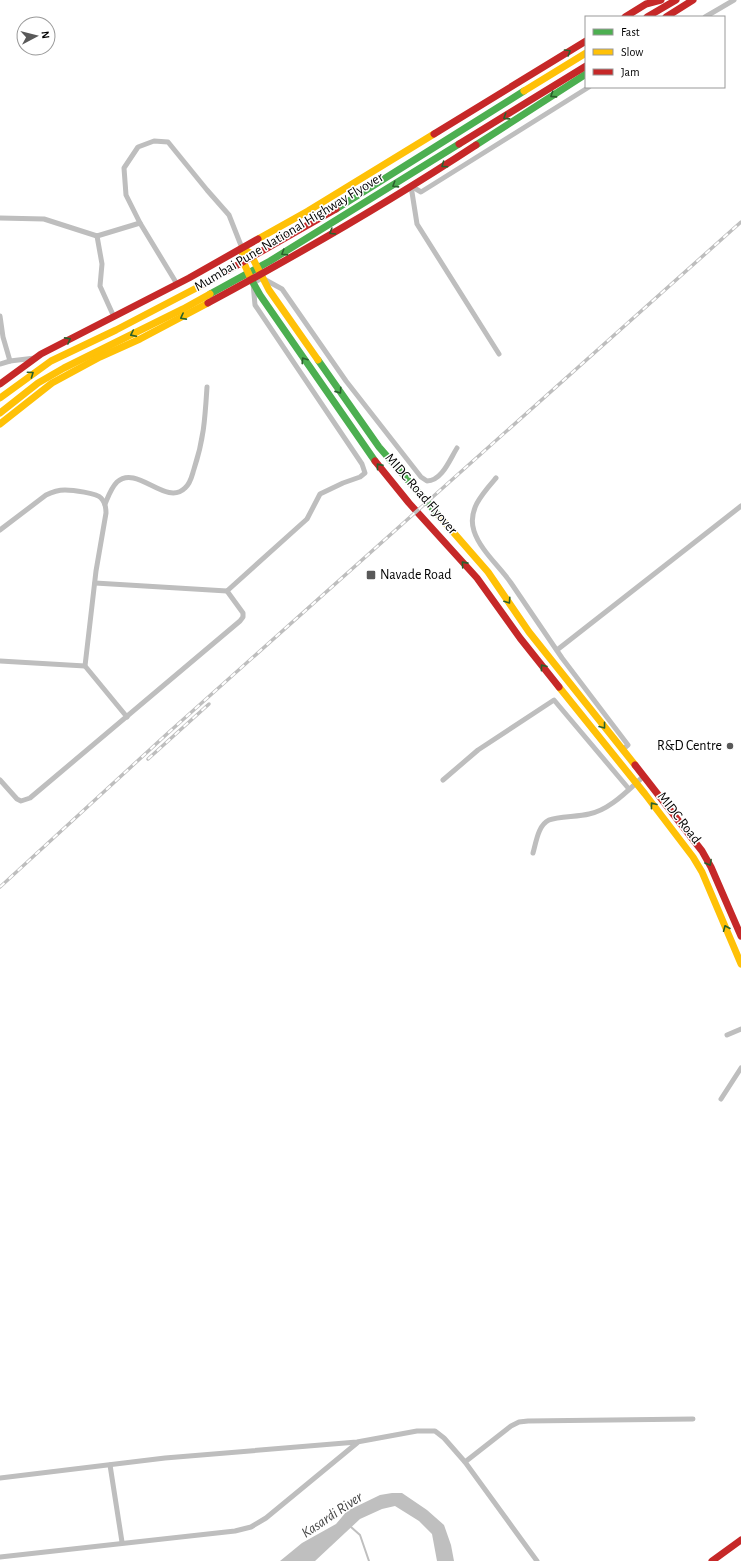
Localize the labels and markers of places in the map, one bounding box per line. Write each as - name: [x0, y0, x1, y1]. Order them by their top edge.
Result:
- place label: Navade Road: [380, 568, 452, 582]
- marker: Navade Road: [365, 569, 377, 581]
- place label: R&D Centre: [657, 739, 722, 753]
- marker: R&D Centre: [725, 741, 735, 751]

